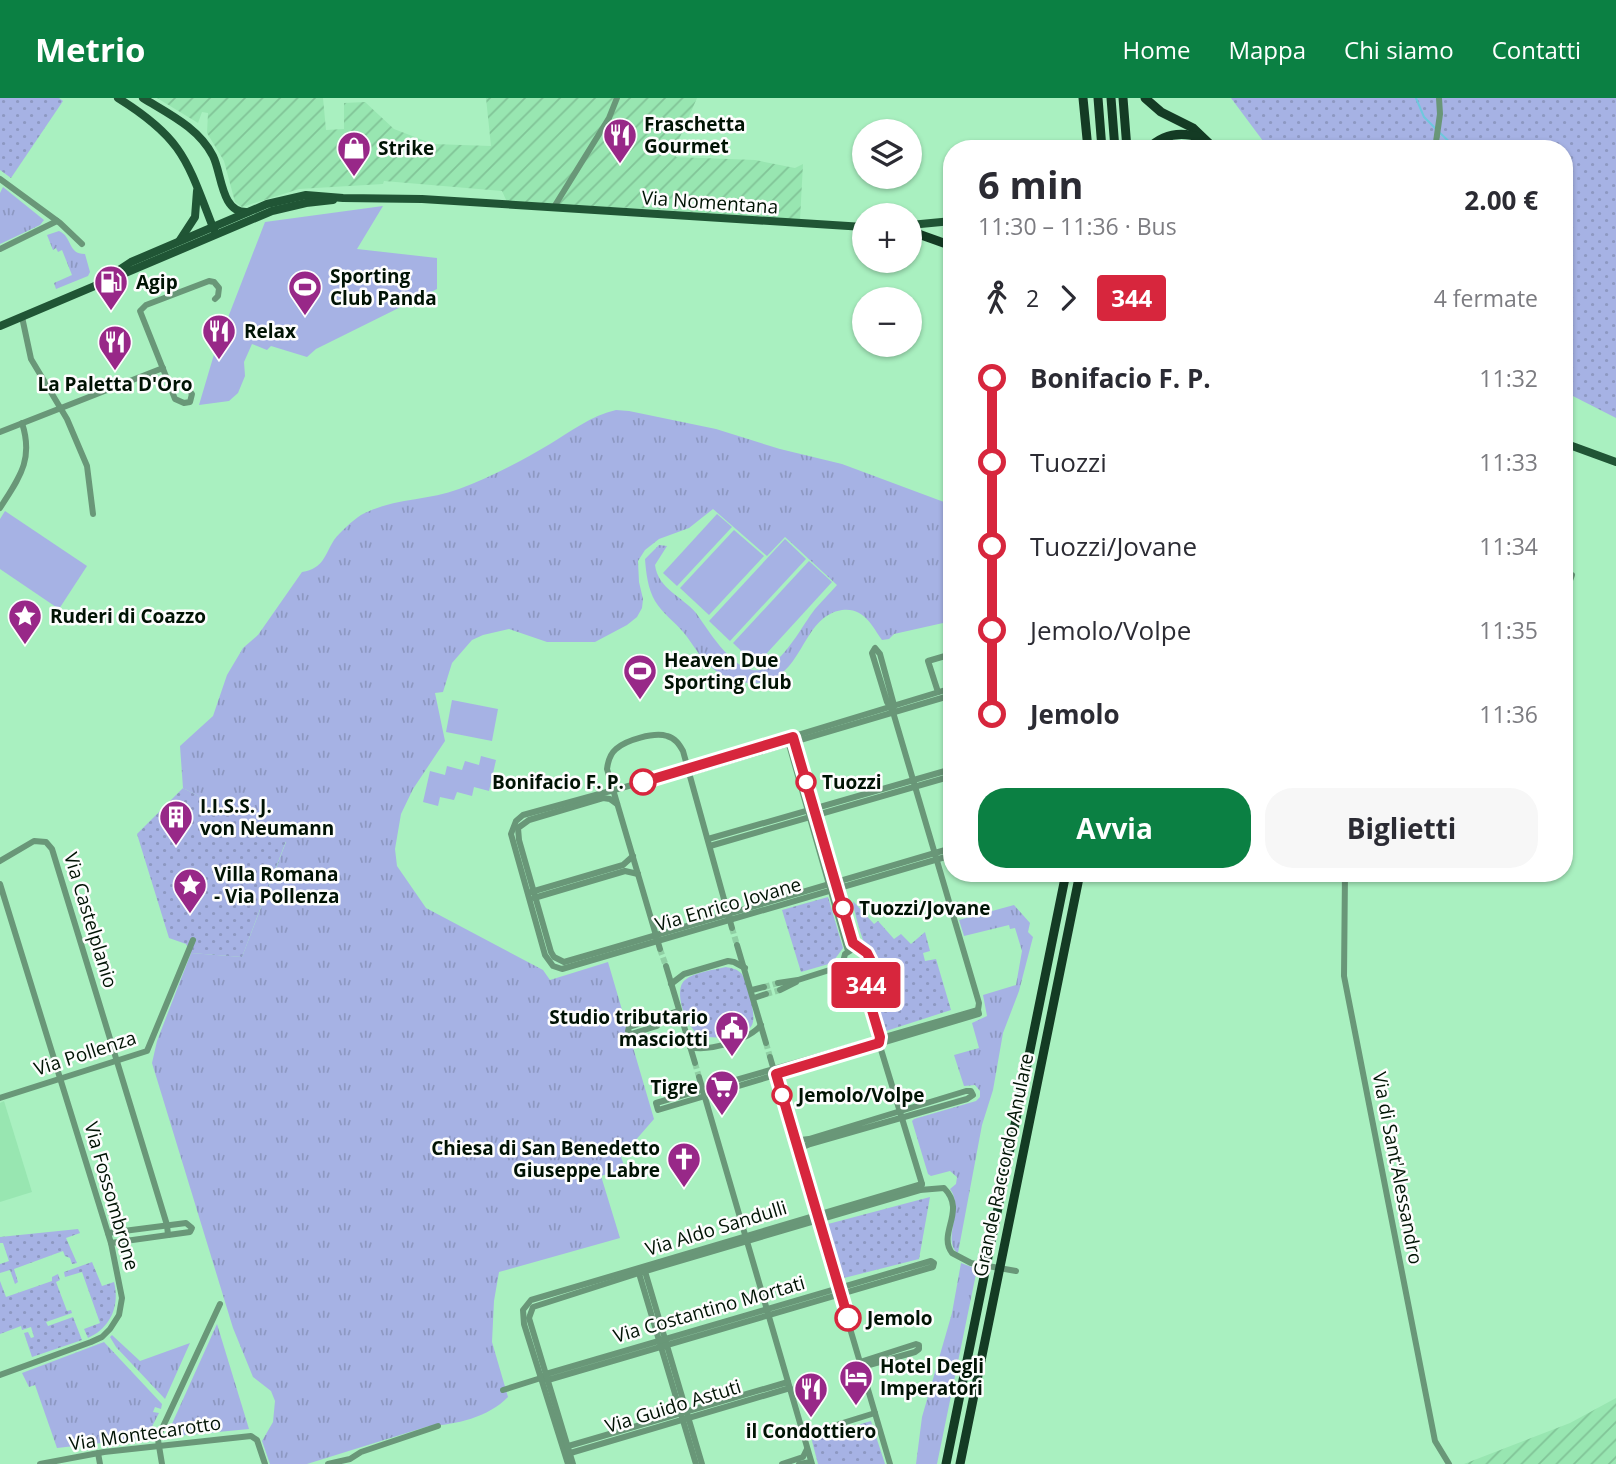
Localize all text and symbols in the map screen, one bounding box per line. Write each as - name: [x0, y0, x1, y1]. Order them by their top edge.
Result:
- text: Metrio: [35, 27, 145, 72]
- text: Home: [1123, 33, 1190, 66]
- text: Mappa: [1228, 33, 1306, 66]
- text: Chi siamo: [1344, 33, 1454, 66]
- text: Contatti: [1492, 33, 1581, 66]
- place label: Fraschetta Gourmet: [644, 111, 745, 159]
- restaurant icon: Fraschetta Gourmet: [601, 116, 639, 165]
- map controls: [852, 119, 922, 357]
- button: layers: [852, 119, 922, 189]
- shop icon: Strike: [335, 129, 373, 178]
- place label: Strike: [378, 135, 434, 161]
- text: 6 min: [978, 158, 1083, 210]
- text: 2.00 €: [1464, 182, 1538, 218]
- street label: Via Nomentana: [641, 184, 779, 220]
- button: +: [852, 203, 922, 273]
- text: 11:30 – 11:36 · Bus: [978, 210, 1177, 242]
- fuel station icon: Agip: [92, 263, 130, 312]
- place label: Sporting Club Panda: [330, 263, 437, 311]
- sports icon: Sporting Club Panda: [286, 268, 324, 317]
- place label: Agip: [136, 269, 178, 295]
- icon: walk: [978, 279, 1016, 317]
- icon: forward: [1049, 279, 1087, 317]
- text: 344: [1111, 281, 1152, 314]
- text: 2: [1026, 282, 1039, 314]
- text: 4 fermate: [1434, 282, 1538, 314]
- button: −: [852, 287, 922, 357]
- restaurant icon: Relax: [200, 312, 238, 361]
- place label: Relax: [244, 318, 296, 344]
- restaurant icon: La Paletta D'Oro: [96, 323, 134, 372]
- text: Bonifacio F. P.: [1030, 360, 1211, 396]
- text: 11:32: [1479, 362, 1538, 394]
- place label: La Paletta D'Oro: [37, 371, 193, 397]
- text: Tuozzi: [1030, 444, 1107, 480]
- text: 11:33: [1479, 446, 1538, 478]
- text: Tuozzi/Jovane: [1030, 528, 1197, 564]
- text: 11:34: [1479, 530, 1538, 562]
- place icon: Ruderi di Coazzo: [6, 597, 44, 646]
- place label: Ruderi di Coazzo: [50, 603, 206, 629]
- text: Jemolo/Volpe: [1030, 612, 1191, 648]
- text: 11:35: [1479, 614, 1538, 646]
- place label: Heaven Due Sporting Club: [664, 647, 792, 695]
- sports icon: Heaven Due Sporting Club: [621, 652, 659, 701]
- text: Jemolo: [1030, 696, 1120, 732]
- text: 11:36: [1479, 698, 1538, 730]
- place label: Bonifacio F. P.: [492, 769, 624, 795]
- marker: Bonifacio F. P.: [630, 769, 656, 795]
- place label: Tuozzi: [822, 769, 882, 795]
- marker: Tuozzi: [796, 772, 816, 792]
- button: Avvia: [978, 788, 1251, 868]
- button: Biglietti: [1265, 788, 1538, 868]
- place label: I.I.S.S. J. von Neumann: [200, 793, 334, 841]
- building icon: I.I.S.S. J. von Neumann: [157, 798, 195, 847]
- street label: Via Castelplanio: [58, 849, 124, 991]
- place label: Villa Romana - Via Pollenza: [214, 861, 339, 909]
- place icon: Villa Romana - Via Pollenza: [171, 866, 209, 915]
- street label: Via Enrico Jovane: [652, 871, 804, 937]
- place label: Tuozzi/Jovane: [859, 895, 991, 921]
- marker: Tuozzi/Jovane: [833, 898, 853, 918]
- line badge: 344: [826, 962, 906, 1008]
- text: 344: [845, 968, 887, 1001]
- place label: Studio tributario masciotti: [549, 1004, 708, 1052]
- public building icon: Studio tributario masciotti: [713, 1009, 751, 1058]
- street label: Via Pollenza: [31, 1024, 139, 1082]
- street label: Grande Raccordo Anulare: [967, 1051, 1039, 1279]
- supermarket icon: Tigre: [703, 1068, 741, 1117]
- street label: Via di Sant'Alessandro: [1367, 1070, 1429, 1266]
- place label: Tigre: [651, 1074, 698, 1100]
- place label: Jemolo/Volpe: [796, 1082, 925, 1108]
- marker: Jemolo/Volpe: [772, 1085, 792, 1105]
- street label: Via Fossombrone: [78, 1119, 146, 1273]
- place label: Chiesa di San Benedetto Giuseppe Labre: [431, 1135, 660, 1183]
- church icon: Chiesa di San Benedetto Giuseppe Labre: [665, 1140, 703, 1189]
- street label: Via Aldo Sandulli: [642, 1194, 790, 1262]
- street label: Via Costantino Mortati: [610, 1269, 808, 1349]
- marker: Jemolo: [835, 1305, 861, 1331]
- place label: Jemolo: [865, 1305, 933, 1331]
- place label: Hotel Degli Imperatori: [880, 1353, 984, 1401]
- hotel icon: Hotel Degli Imperatori: [837, 1358, 875, 1407]
- restaurant icon: il Condottiero: [792, 1370, 830, 1419]
- street label: Via Guido Astuti: [602, 1373, 744, 1439]
- street label: Via Montecarotto: [67, 1409, 223, 1457]
- place label: il Condottiero: [746, 1418, 876, 1444]

